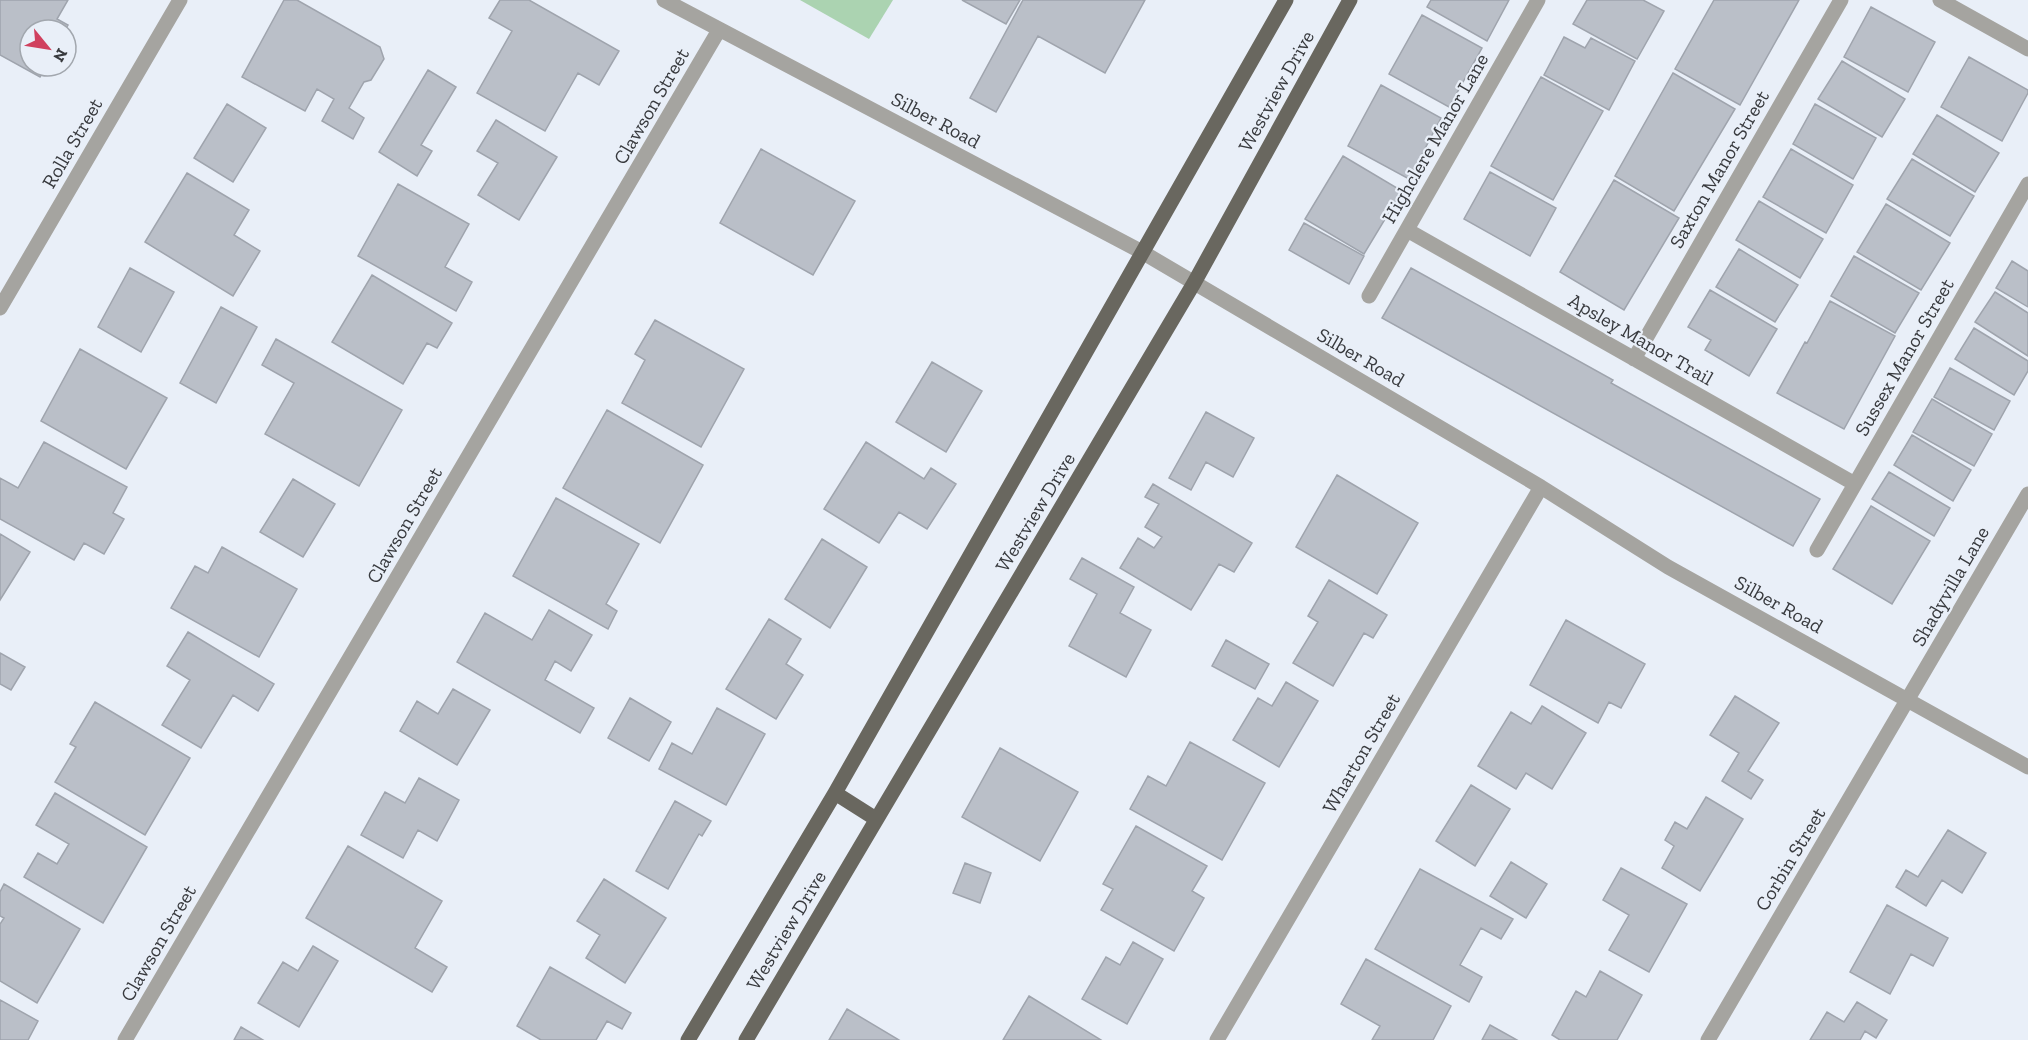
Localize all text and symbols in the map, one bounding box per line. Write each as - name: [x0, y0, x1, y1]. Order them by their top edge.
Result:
- north arrow: [18, 18, 78, 78]
- street label: Westview Drive: [1233, 26, 1319, 156]
- street label: Clawson Street: [608, 43, 694, 168]
- text: N: [49, 45, 72, 65]
- street label: Highclere Manor Lane: [1377, 49, 1493, 227]
- street label: Saxton Manor Street: [1664, 85, 1774, 252]
- street label: Silber Road: [887, 87, 985, 153]
- street label: Rolla Street: [37, 93, 108, 192]
- street label: Sussex Manor Street: [1849, 274, 1959, 440]
- street label: Apsley Manor Trail: [1564, 288, 1718, 390]
- street label: Silber Road: [1313, 322, 1409, 392]
- street label: Westview Drive: [990, 448, 1080, 576]
- street label: Clawson Street: [361, 462, 447, 587]
- street label: Shadyvilla Lane: [1906, 522, 1994, 650]
- street label: Silber Road: [1731, 570, 1827, 638]
- street label: Wharton Street: [1317, 688, 1405, 817]
- street label: Corbin Street: [1750, 802, 1831, 915]
- street label: Westview Drive: [741, 866, 831, 994]
- street label: Clawson Street: [115, 880, 201, 1005]

